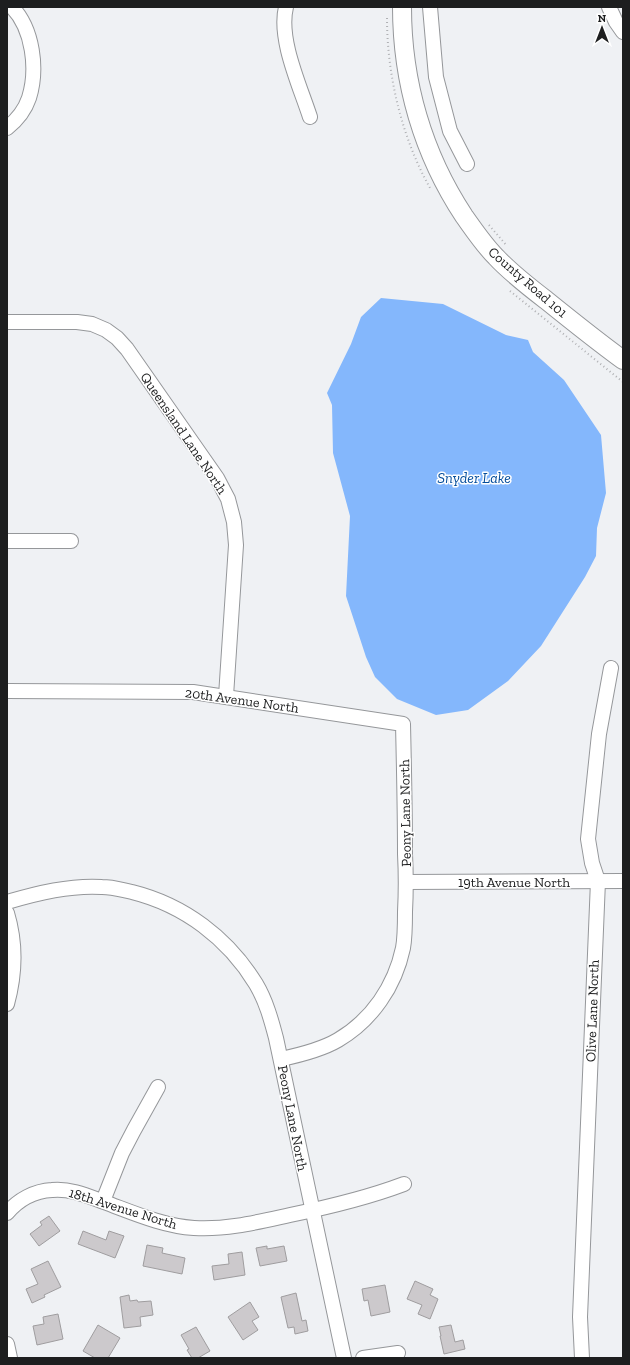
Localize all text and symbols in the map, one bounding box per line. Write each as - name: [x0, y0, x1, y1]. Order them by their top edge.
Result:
- north arrow: [582, 8, 622, 48]
- text: N: [598, 12, 607, 25]
- street label: County Road 101: [485, 243, 571, 322]
- street label: Queensland Lane North: [137, 369, 231, 497]
- water label: Snyder Lake: [437, 469, 511, 487]
- street label: 20th Avenue North: [184, 684, 300, 717]
- street label: Peony Lane North: [396, 759, 415, 867]
- street label: 19th Avenue North: [458, 874, 570, 891]
- street label: Olive Lane North: [582, 959, 603, 1063]
- street label: Peony Lane North: [274, 1064, 311, 1173]
- street label: 18th Avenue North: [67, 1184, 179, 1233]

